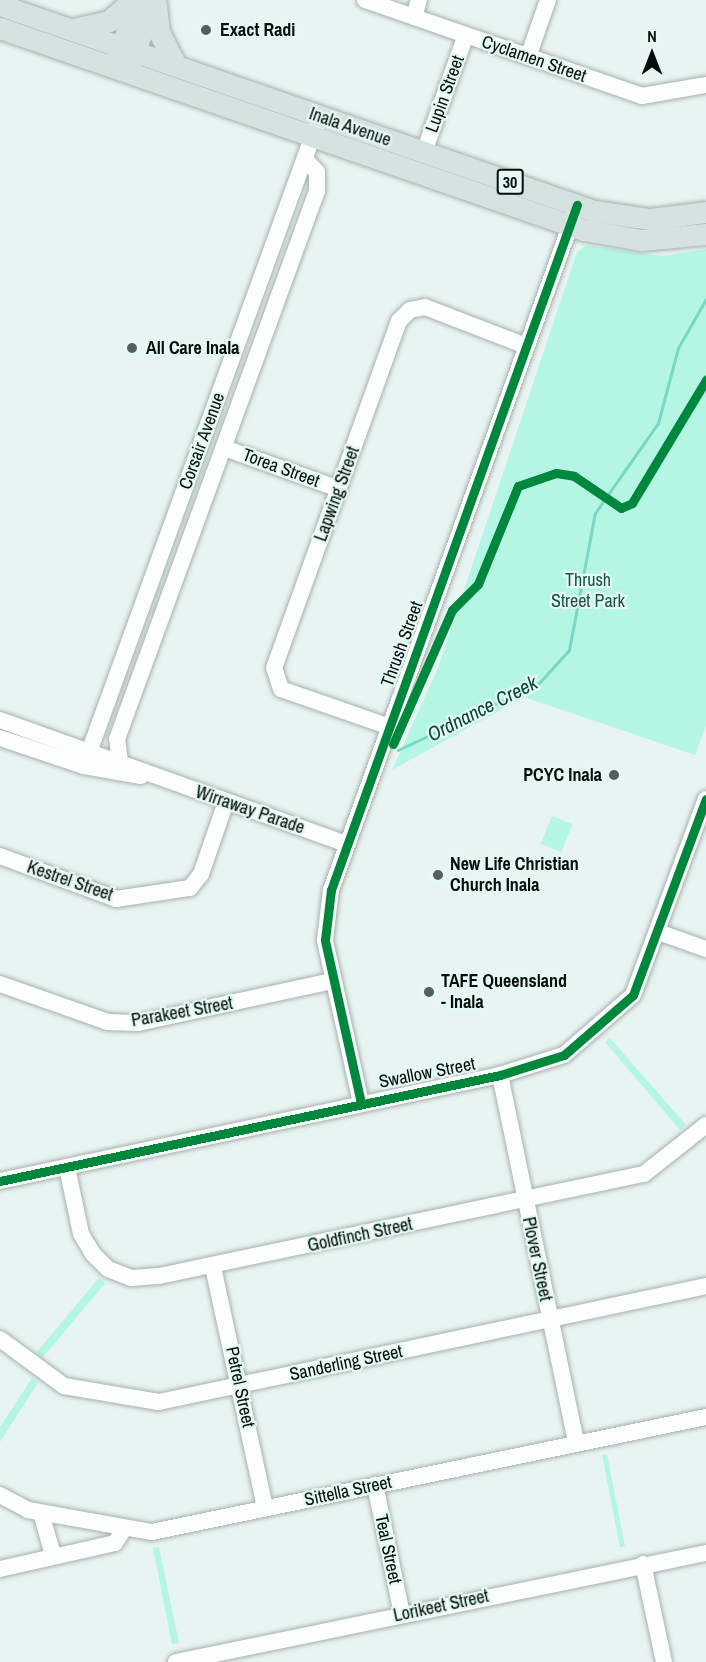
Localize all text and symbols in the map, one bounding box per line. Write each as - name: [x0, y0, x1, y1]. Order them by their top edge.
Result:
- place label: Exact Radi: [220, 19, 295, 41]
- marker: Exact Radi: [197, 21, 215, 39]
- north arrow: [622, 24, 682, 84]
- text: N: [647, 25, 657, 47]
- street label: Cyclamen Street: [479, 31, 589, 87]
- street label: Lupin Street: [421, 53, 469, 135]
- street label: Inala Avenue: [306, 103, 394, 151]
- road number: 30: [496, 169, 524, 195]
- place label: All Care Inala: [146, 337, 240, 359]
- marker: All Care Inala: [123, 339, 141, 357]
- street label: Corsair Avenue: [174, 389, 230, 493]
- street label: Torea Street: [240, 444, 322, 492]
- street label: Lapwing Street: [310, 444, 364, 544]
- park label: Thrush Street Park: [551, 570, 625, 612]
- street label: Thrush Street: [377, 598, 427, 690]
- water label: Ordnance Creek: [423, 670, 541, 746]
- place label: PCYC Inala: [523, 764, 602, 786]
- marker: PCYC Inala: [607, 768, 621, 782]
- street label: Wirraway Parade: [193, 781, 307, 839]
- place label: New Life Christian Church Inala: [450, 854, 579, 896]
- street label: Kestrel Street: [24, 856, 116, 906]
- marker: New Life Christian Church Inala: [431, 868, 445, 882]
- place label: TAFE Queensland - Inala: [441, 971, 567, 1014]
- marker: TAFE Queensland - Inala: [422, 985, 436, 999]
- street label: Parakeet Street: [130, 992, 234, 1032]
- street label: Swallow Street: [377, 1053, 477, 1093]
- street label: Goldfinch Street: [306, 1213, 414, 1257]
- street label: Plover Street: [518, 1215, 556, 1303]
- street label: Sanderling Street: [288, 1340, 404, 1386]
- street label: Petrel Street: [221, 1345, 259, 1429]
- street label: Sittella Street: [302, 1471, 394, 1511]
- street label: Teal Street: [370, 1512, 406, 1586]
- street label: Lorikeet Street: [391, 1585, 491, 1627]

